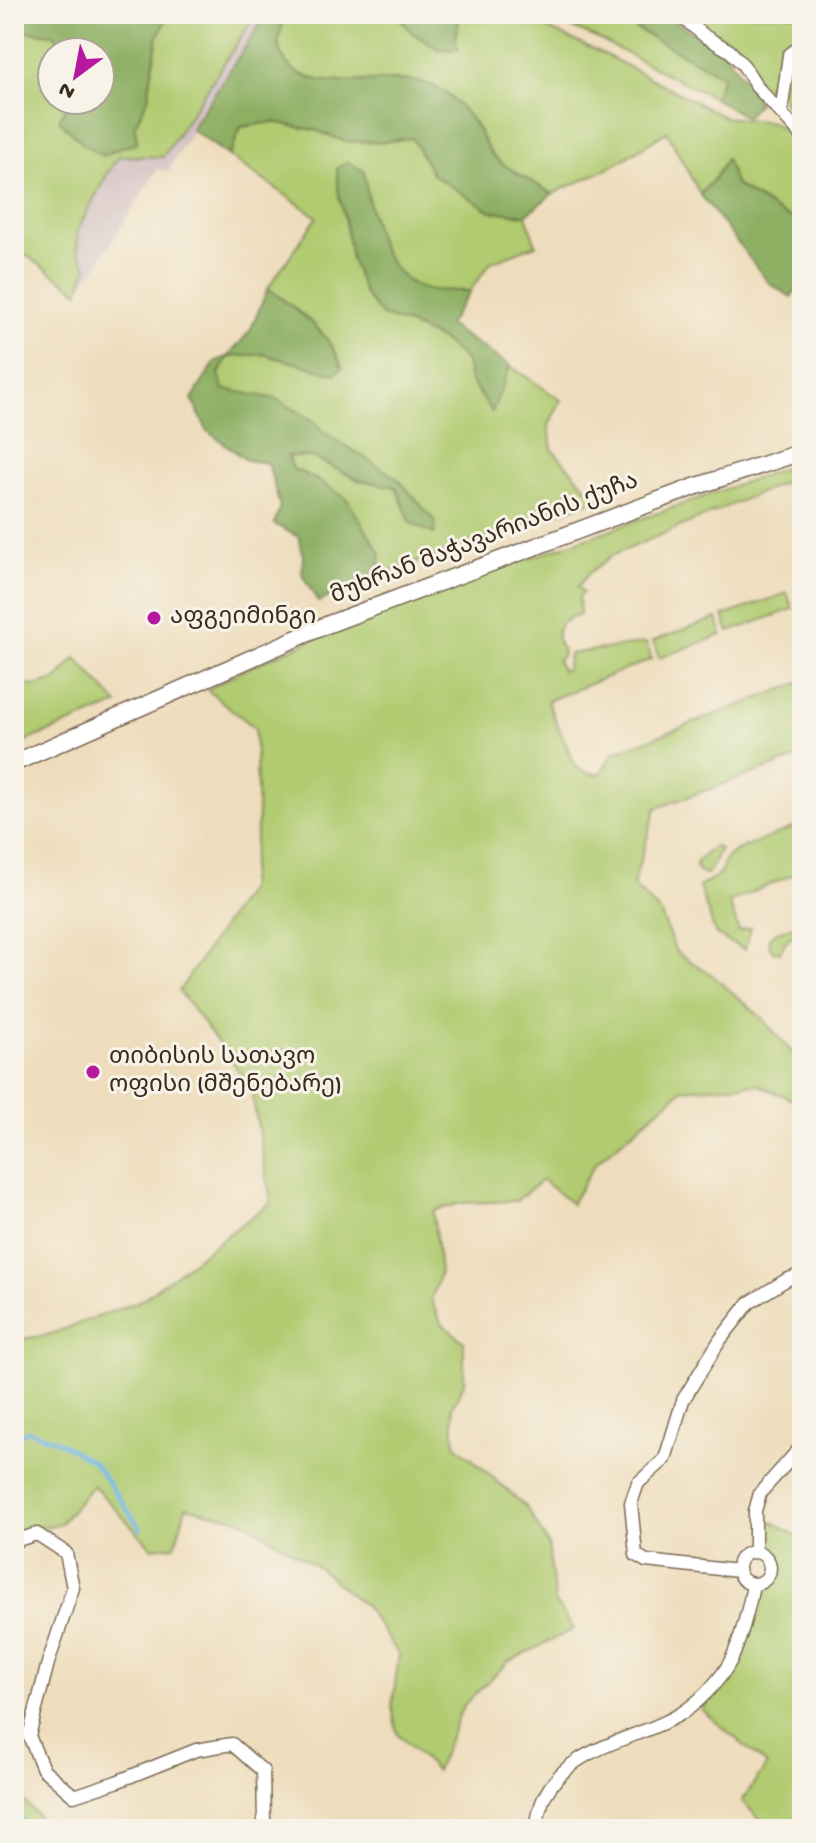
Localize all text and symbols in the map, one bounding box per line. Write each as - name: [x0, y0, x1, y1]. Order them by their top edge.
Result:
- north arrow: [36, 36, 116, 116]
- text: N: [55, 75, 81, 104]
- street label: მუხრან მაჭავარიანის ქუჩა: [327, 468, 643, 612]
- place label: აფგეიმინგი: [170, 604, 316, 633]
- marker: აფგეიმინგი: [145, 609, 163, 627]
- place label: თიბისის სათავო ოფისი (მშენებარე): [109, 1044, 342, 1101]
- marker: თიბისის სათავო ოფისი (მშენებარე): [84, 1063, 102, 1081]

